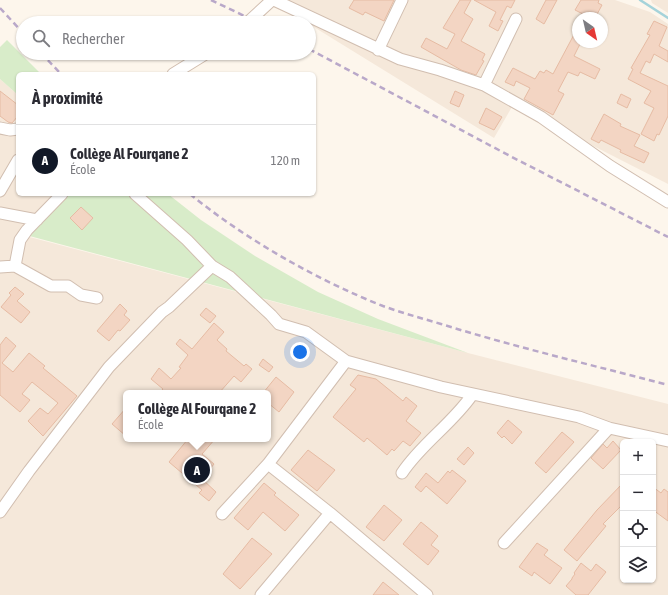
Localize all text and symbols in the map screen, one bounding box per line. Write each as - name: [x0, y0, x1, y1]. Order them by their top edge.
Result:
- north arrow: [572, 12, 608, 48]
- search box: [16, 16, 316, 60]
- icon: search: [30, 27, 52, 49]
- text: Rechercher: [62, 30, 124, 47]
- text: À proximité: [32, 88, 103, 108]
- text: Collège Al Fourqane 2: [70, 145, 189, 162]
- text: A: [42, 153, 48, 168]
- text: 120 m: [271, 153, 300, 168]
- text: École: [70, 162, 96, 177]
- your location: [290, 342, 310, 362]
- popup: [123, 390, 271, 442]
- text: Collège Al Fourqane 2: [138, 400, 256, 417]
- text: École: [138, 417, 163, 432]
- map controls: [620, 439, 656, 583]
- button: +: [620, 439, 656, 475]
- pin: A: [184, 455, 210, 485]
- button: −: [620, 475, 656, 511]
- button: locate: [620, 511, 656, 547]
- button: layers: [620, 547, 656, 583]

